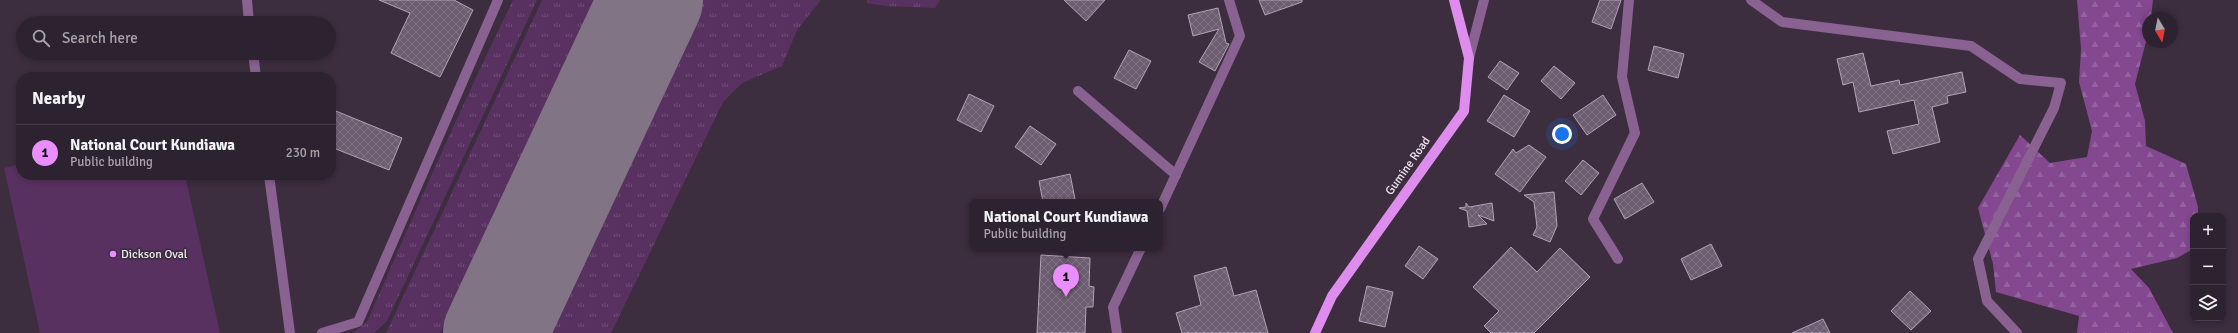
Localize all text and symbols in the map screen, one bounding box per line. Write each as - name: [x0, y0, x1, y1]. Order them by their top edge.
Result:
- north arrow: [2142, 12, 2178, 48]
- search box: [16, 16, 336, 60]
- icon: search: [30, 27, 52, 49]
- text: Search here: [62, 29, 138, 47]
- text: Nearby: [32, 88, 85, 109]
- your location: [1552, 124, 1572, 144]
- street label: Gumine Road: [1382, 134, 1434, 198]
- text: National Court Kundiawa: [70, 136, 235, 154]
- text: 1: [41, 145, 49, 161]
- text: 230 m: [286, 145, 320, 161]
- text: Public building: [70, 154, 153, 170]
- popup: [969, 199, 1163, 251]
- text: National Court Kundiawa: [984, 208, 1148, 226]
- map controls: [2190, 213, 2226, 321]
- button: +: [2190, 213, 2226, 249]
- text: Public building: [984, 226, 1066, 242]
- place label: Dickson Oval: [121, 247, 188, 262]
- marker: Dickson Oval: [108, 249, 118, 259]
- button: −: [2190, 249, 2226, 285]
- pin: 1: [1053, 264, 1079, 297]
- button: layers: [2190, 285, 2226, 321]

